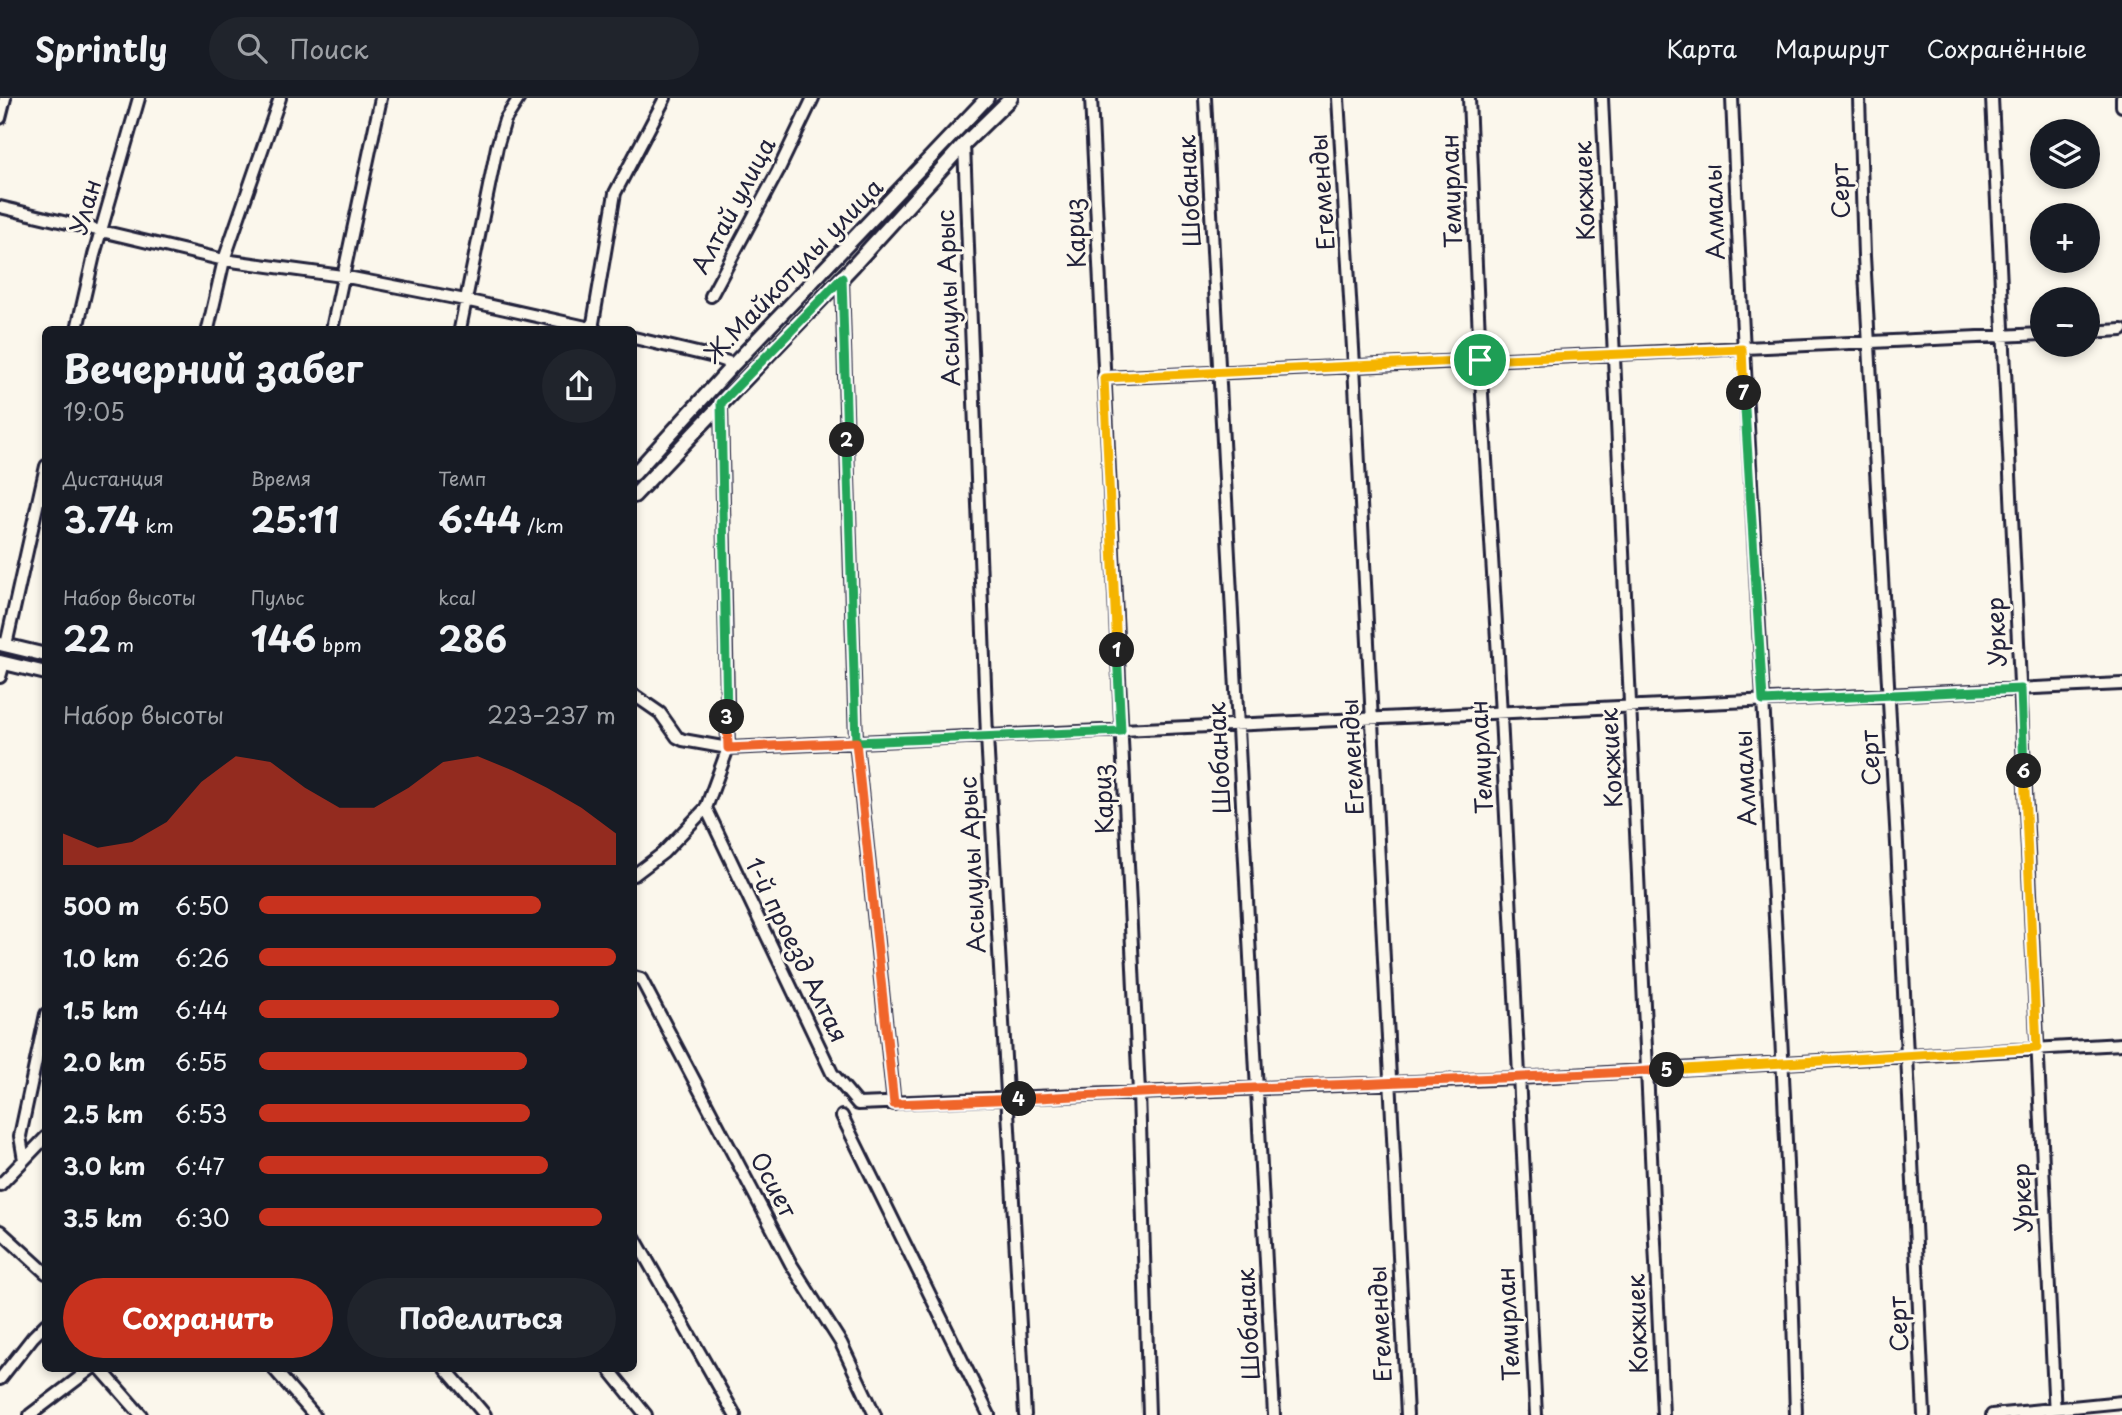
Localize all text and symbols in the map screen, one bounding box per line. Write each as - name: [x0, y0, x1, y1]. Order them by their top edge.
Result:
- search box: [209, 17, 699, 80]
- text: Sprintly: [35, 23, 167, 73]
- icon: search: [233, 29, 271, 67]
- text: Поиск: [289, 29, 368, 68]
- text: Карта: [1666, 30, 1737, 66]
- text: Маршрут: [1775, 30, 1889, 66]
- text: Сохранённые: [1927, 30, 2087, 66]
- map controls: [2030, 119, 2100, 357]
- button: layers: [2030, 119, 2100, 189]
- street label: Алтай улица: [681, 130, 783, 280]
- street label: Егеменды: [1299, 133, 1343, 252]
- street label: Темирлан: [1430, 133, 1470, 249]
- street label: Шобанак: [1167, 134, 1209, 248]
- street label: Кокжиек: [1563, 140, 1603, 242]
- street label: Серт: [1820, 162, 1858, 220]
- street label: Алмалы: [1693, 163, 1733, 261]
- street label: Ж.Майкотулы улица: [694, 169, 890, 371]
- street label: Улан: [59, 175, 109, 238]
- street label: Кариз: [1054, 197, 1094, 269]
- button: +: [2030, 203, 2100, 273]
- street label: Асылулы Арыс: [926, 209, 968, 387]
- button: −: [2030, 287, 2100, 357]
- pin: [1450, 330, 1510, 390]
- text: Вечерний забег: [63, 339, 363, 396]
- icon: arrive: [1461, 341, 1499, 379]
- button: share: [542, 349, 616, 423]
- pin: 7: [1726, 376, 1762, 410]
- text: 7: [1738, 378, 1749, 406]
- text: 19:05: [63, 394, 125, 429]
- pin: 2: [830, 422, 864, 458]
- text: 2: [840, 425, 853, 453]
- text: Дистанция: [63, 464, 164, 492]
- text: Время: [251, 464, 311, 492]
- text: Темп: [438, 464, 486, 492]
- text: 3.74: [63, 492, 139, 545]
- text: 25:11: [251, 492, 339, 545]
- text: 6:44: [438, 492, 521, 545]
- text: km: [139, 511, 174, 539]
- text: /km: [521, 511, 564, 539]
- text: Набор высоты: [63, 583, 196, 611]
- text: Пульс: [251, 583, 304, 611]
- text: kcal: [438, 583, 476, 611]
- street label: Уркер: [1975, 596, 2015, 668]
- text: 22: [63, 611, 111, 664]
- text: 146: [251, 611, 316, 664]
- text: 286: [438, 611, 507, 664]
- text: m: [111, 630, 134, 658]
- text: bpm: [316, 630, 362, 658]
- pin: 1: [1100, 632, 1134, 668]
- text: 1: [1112, 635, 1121, 663]
- text: Набор высоты: [63, 697, 224, 732]
- text: 223–237 m: [487, 697, 616, 732]
- street label: Егеменды: [1330, 698, 1372, 816]
- street label: Темирлан: [1459, 699, 1501, 815]
- pin: 3: [710, 700, 744, 734]
- street label: Шобанак: [1197, 701, 1239, 815]
- text: 3: [720, 702, 733, 730]
- street label: Кокжиек: [1589, 707, 1631, 809]
- street label: Алмалы: [1724, 729, 1764, 827]
- street label: Серт: [1850, 729, 1888, 787]
- pin: 6: [2007, 754, 2042, 788]
- text: 6: [2017, 756, 2030, 784]
- street label: Кариз: [1082, 763, 1122, 835]
- street label: Асылулы Арыс: [948, 776, 994, 955]
- street label: 1-й проезд Алтая: [737, 850, 858, 1048]
- text: 500 m: [63, 888, 140, 923]
- text: 6:50: [175, 888, 229, 923]
- text: 1.0 km: [63, 940, 140, 975]
- text: 6:26: [175, 940, 229, 975]
- text: 1.5 km: [63, 992, 139, 1027]
- text: 6:44: [175, 992, 228, 1027]
- text: 2.0 km: [63, 1044, 145, 1079]
- text: 6:55: [175, 1044, 227, 1079]
- pin: 5: [1650, 1052, 1684, 1088]
- text: 5: [1660, 1055, 1673, 1083]
- pin: 4: [1002, 1082, 1036, 1116]
- text: 4: [1012, 1084, 1025, 1112]
- text: 2.5 km: [63, 1096, 143, 1131]
- text: 6:53: [175, 1096, 227, 1131]
- street label: Осиет: [743, 1145, 807, 1224]
- text: 3.0 km: [63, 1148, 145, 1183]
- text: 6:47: [175, 1148, 225, 1183]
- street label: Уркер: [2001, 1162, 2041, 1234]
- text: 3.5 km: [63, 1200, 143, 1235]
- text: 6:30: [175, 1200, 230, 1235]
- street label: Егеменды: [1358, 1265, 1400, 1383]
- street label: Темирлан: [1486, 1266, 1528, 1382]
- street label: Шобанак: [1226, 1267, 1268, 1381]
- street label: Кокжиек: [1616, 1273, 1656, 1375]
- button: Сохранить: [63, 1278, 333, 1358]
- button: Поделиться: [347, 1278, 616, 1358]
- street label: Серт: [1878, 1295, 1916, 1353]

